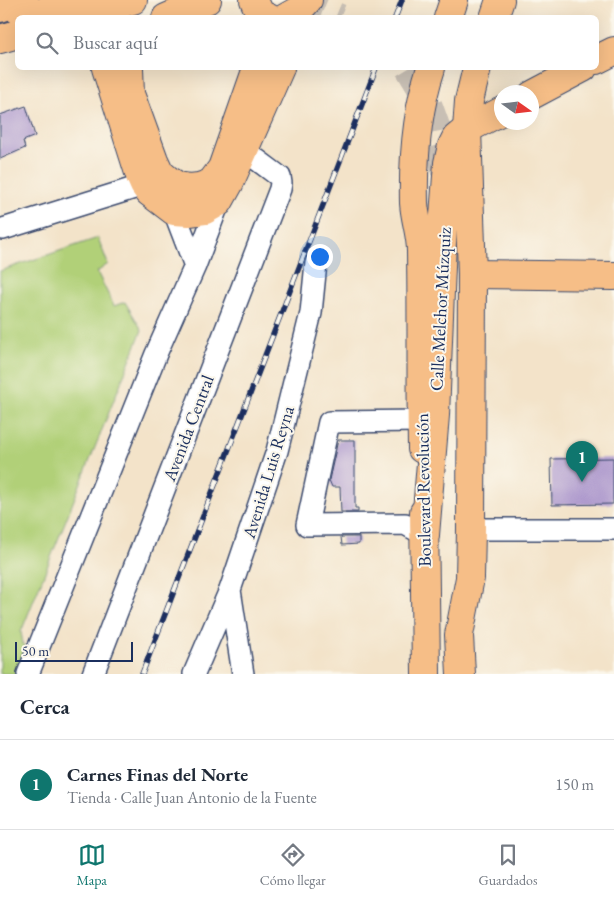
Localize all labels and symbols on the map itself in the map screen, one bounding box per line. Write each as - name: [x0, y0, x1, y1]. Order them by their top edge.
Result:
- north arrow: [494, 85, 539, 130]
- street label: Calle Melchor Múzquiz: [424, 226, 456, 392]
- your location: [307, 244, 333, 270]
- street label: Avenida Central: [157, 372, 219, 485]
- street label: Avenida Luis Reyna: [237, 402, 299, 542]
- street label: Boulevard Revolución: [410, 412, 436, 567]
- pin: 1: [566, 441, 598, 482]
- scale bar: [15, 639, 132, 662]

